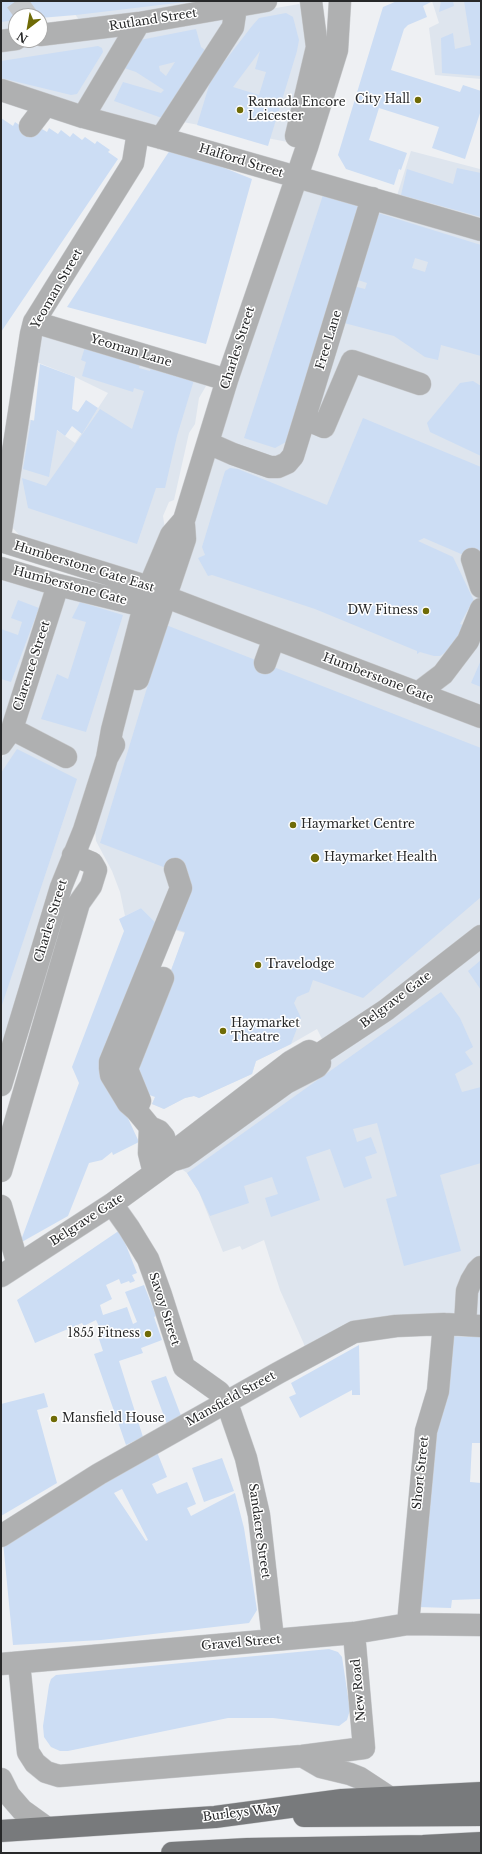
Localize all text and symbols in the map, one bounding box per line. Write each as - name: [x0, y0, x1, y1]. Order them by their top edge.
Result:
- street label: Rutland Street: [108, 6, 198, 34]
- north arrow: [8, 8, 48, 48]
- text: N: [14, 29, 30, 46]
- place label: City Hall: [355, 93, 410, 107]
- marker: City Hall: [413, 95, 423, 105]
- place label: Ramada Encore Leicester: [248, 96, 346, 124]
- marker: Ramada Encore Leicester: [235, 105, 245, 115]
- street label: Halford Street: [197, 141, 285, 181]
- street label: Yeoman Street: [28, 247, 86, 331]
- street label: Charles Street: [218, 305, 258, 391]
- street label: Free Lane: [313, 309, 345, 371]
- street label: Yeoman Lane: [89, 332, 173, 370]
- street label: Humberstone Gate East: [12, 539, 156, 595]
- street label: Humberstone Gate: [12, 564, 128, 608]
- place label: DW Fitness: [348, 604, 418, 618]
- marker: DW Fitness: [421, 606, 431, 616]
- street label: Clarence Street: [11, 619, 53, 713]
- street label: Humberstone Gate: [321, 650, 435, 706]
- place label: Haymarket Centre: [301, 818, 415, 832]
- marker: Haymarket Centre: [288, 820, 298, 830]
- place label: Haymarket Health: [324, 851, 437, 865]
- marker: Haymarket Health: [309, 852, 321, 864]
- street label: Charles Street: [32, 878, 70, 964]
- place label: Travelodge: [266, 958, 335, 972]
- marker: Travelodge: [253, 960, 263, 970]
- street label: Belgrave Gate: [358, 969, 434, 1031]
- place label: Haymarket Theatre: [231, 1017, 300, 1045]
- marker: Haymarket Theatre: [218, 1026, 228, 1036]
- street label: Belgrave Gate: [47, 1191, 127, 1249]
- street label: Savoy Street: [145, 1271, 183, 1347]
- place label: 1855 Fitness: [68, 1327, 140, 1341]
- marker: 1855 Fitness: [143, 1329, 153, 1339]
- street label: Mansfield Street: [184, 1369, 278, 1429]
- place label: Mansfield House: [62, 1412, 165, 1426]
- marker: Mansfield House: [49, 1414, 59, 1424]
- street label: Short Street: [410, 1436, 432, 1510]
- street label: Sandacre Street: [245, 1483, 273, 1579]
- street label: Gravel Street: [201, 1632, 281, 1654]
- street label: New Road: [349, 1658, 369, 1722]
- street label: Burleys Way: [202, 1801, 280, 1825]

